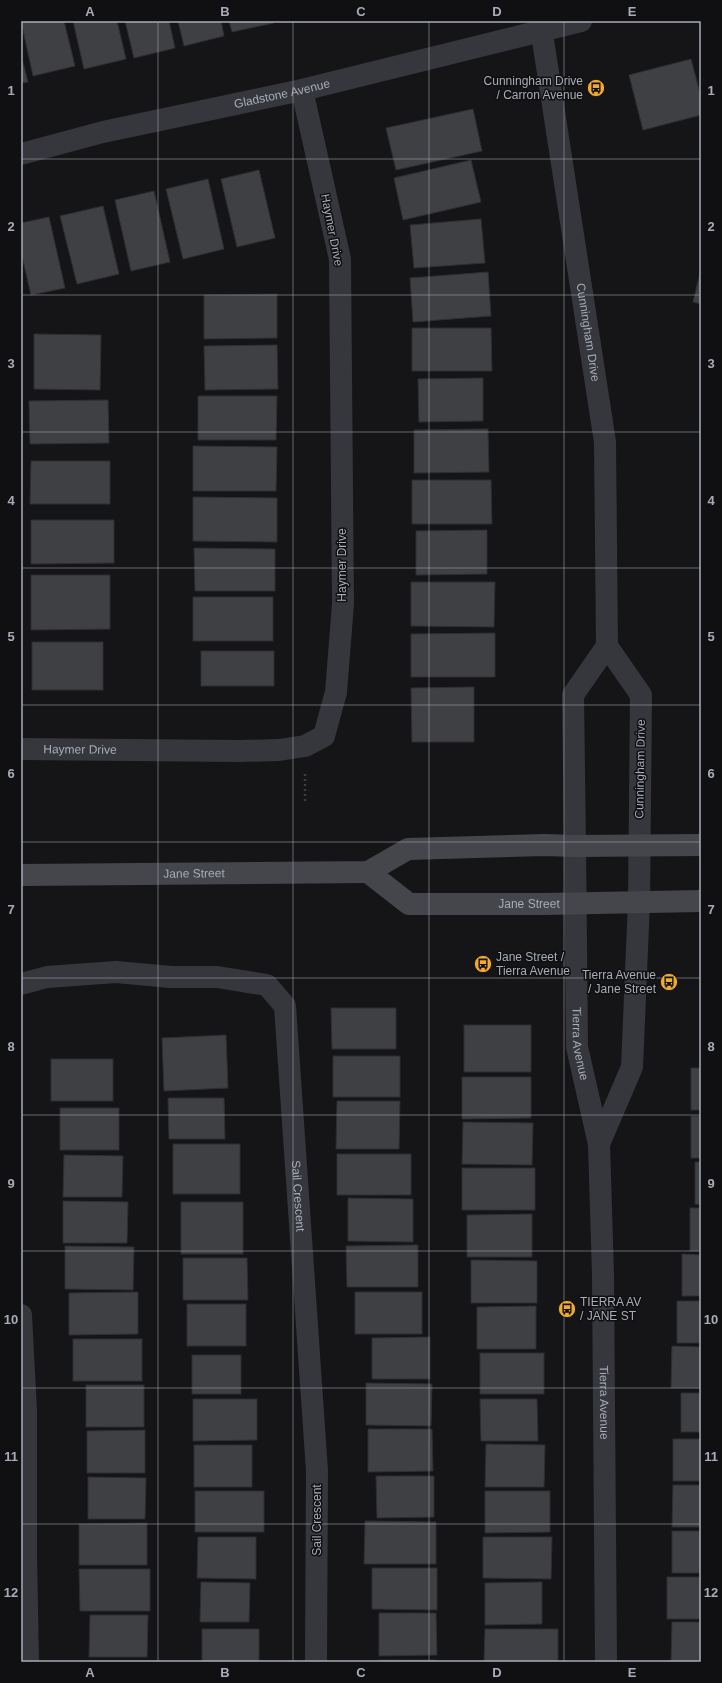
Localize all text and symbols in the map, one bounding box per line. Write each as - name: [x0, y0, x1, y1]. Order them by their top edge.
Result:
- text: A: [85, 4, 95, 19]
- text: B: [220, 4, 230, 19]
- text: C: [356, 4, 366, 19]
- text: D: [492, 4, 502, 19]
- text: E: [628, 4, 637, 19]
- place label: Cunningham Drive / Carron Avenue: [484, 74, 583, 102]
- street label: Gladstone Avenue: [233, 76, 332, 111]
- bus stop icon: Cunningham Drive / Carron Avenue: [586, 78, 606, 98]
- text: 1: [7, 83, 15, 98]
- text: 1: [707, 83, 715, 98]
- street label: Haymer Drive: [318, 193, 346, 268]
- text: 2: [7, 219, 15, 234]
- text: 2: [707, 219, 715, 234]
- street label: Cunningham Drive: [574, 282, 603, 383]
- text: 3: [7, 356, 15, 371]
- text: 3: [707, 356, 715, 371]
- text: 4: [7, 493, 15, 508]
- text: 4: [707, 493, 715, 508]
- street label: Haymer Drive: [335, 528, 349, 602]
- text: 5: [7, 629, 15, 644]
- text: 5: [707, 629, 715, 644]
- street label: Cunningham Drive: [632, 719, 648, 819]
- street label: Haymer Drive: [43, 742, 117, 757]
- text: 6: [7, 766, 15, 781]
- text: 6: [707, 766, 715, 781]
- street label: Jane Street: [163, 866, 225, 881]
- street label: Jane Street: [498, 897, 561, 911]
- text: 7: [7, 902, 15, 917]
- text: 7: [707, 902, 715, 917]
- place label: Jane Street / Tierra Avenue: [496, 950, 570, 978]
- bus stop icon: Jane Street / Tierra Avenue: [473, 954, 493, 974]
- place label: Tierra Avenue / Jane Street: [582, 968, 657, 996]
- bus stop icon: Tierra Avenue / Jane Street: [659, 972, 679, 992]
- street label: Tierra Avenue: [570, 1007, 591, 1082]
- text: 8: [7, 1039, 15, 1054]
- text: 8: [707, 1039, 715, 1054]
- street label: Sail Crescent: [289, 1160, 308, 1233]
- text: 9: [7, 1176, 15, 1191]
- text: 9: [707, 1176, 715, 1191]
- place label: TIERRA AV / JANE ST: [580, 1295, 641, 1323]
- bus stop icon: TIERRA AV / JANE ST: [557, 1299, 577, 1319]
- text: 10: [4, 1312, 18, 1327]
- text: 10: [704, 1312, 718, 1327]
- street label: Tierra Avenue: [597, 1365, 611, 1440]
- text: 11: [4, 1449, 18, 1464]
- text: 11: [704, 1449, 718, 1464]
- street label: Sail Crescent: [310, 1484, 324, 1556]
- text: 12: [4, 1585, 18, 1600]
- text: 12: [704, 1585, 718, 1600]
- text: A: [85, 1665, 95, 1680]
- text: B: [220, 1665, 230, 1680]
- text: C: [356, 1665, 366, 1680]
- text: D: [492, 1665, 502, 1680]
- text: E: [628, 1665, 637, 1680]

